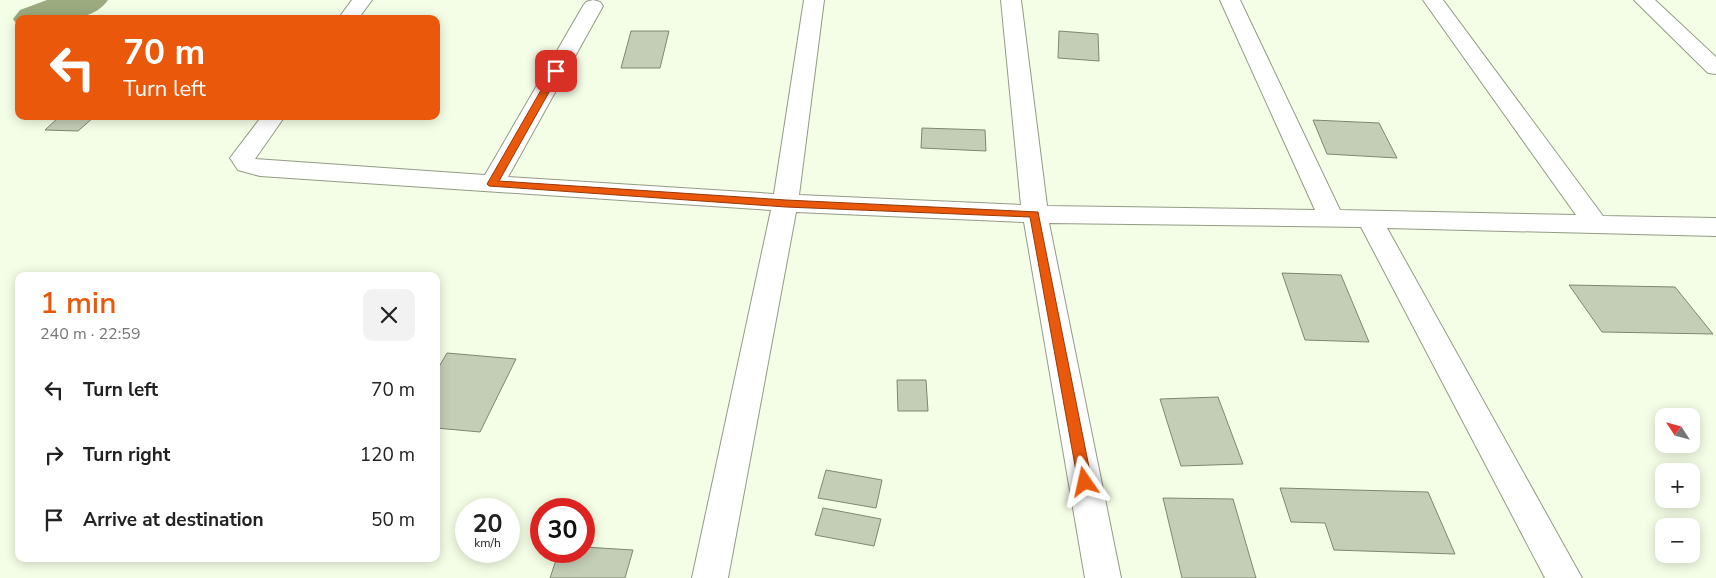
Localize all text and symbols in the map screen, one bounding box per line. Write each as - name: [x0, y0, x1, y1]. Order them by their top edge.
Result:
- text: 70 m: [123, 29, 205, 76]
- icon: left: [40, 35, 105, 100]
- pin: [535, 50, 577, 92]
- icon: arrive: [542, 57, 570, 85]
- text: Turn left: [123, 74, 206, 104]
- text: 1 min: [40, 283, 116, 324]
- button: close: [363, 289, 415, 341]
- text: 240 m · 22:59: [40, 323, 141, 345]
- icon: left: [40, 376, 68, 404]
- text: Turn left: [83, 377, 158, 403]
- text: 70 m: [371, 377, 415, 403]
- north arrow: [1655, 408, 1700, 452]
- map controls: [1655, 408, 1700, 563]
- icon: right: [40, 441, 68, 469]
- text: Turn right: [83, 442, 170, 468]
- text: 120 m: [360, 442, 415, 468]
- position arrow: [1058, 455, 1110, 507]
- button: +: [1655, 463, 1700, 508]
- speed limit sign: 30: [530, 498, 595, 563]
- icon: arrive: [40, 506, 68, 534]
- text: Arrive at destination: [83, 507, 264, 533]
- text: 50 m: [371, 507, 415, 533]
- text: 20: [472, 507, 503, 541]
- button: −: [1655, 518, 1700, 563]
- text: km/h: [474, 535, 501, 551]

